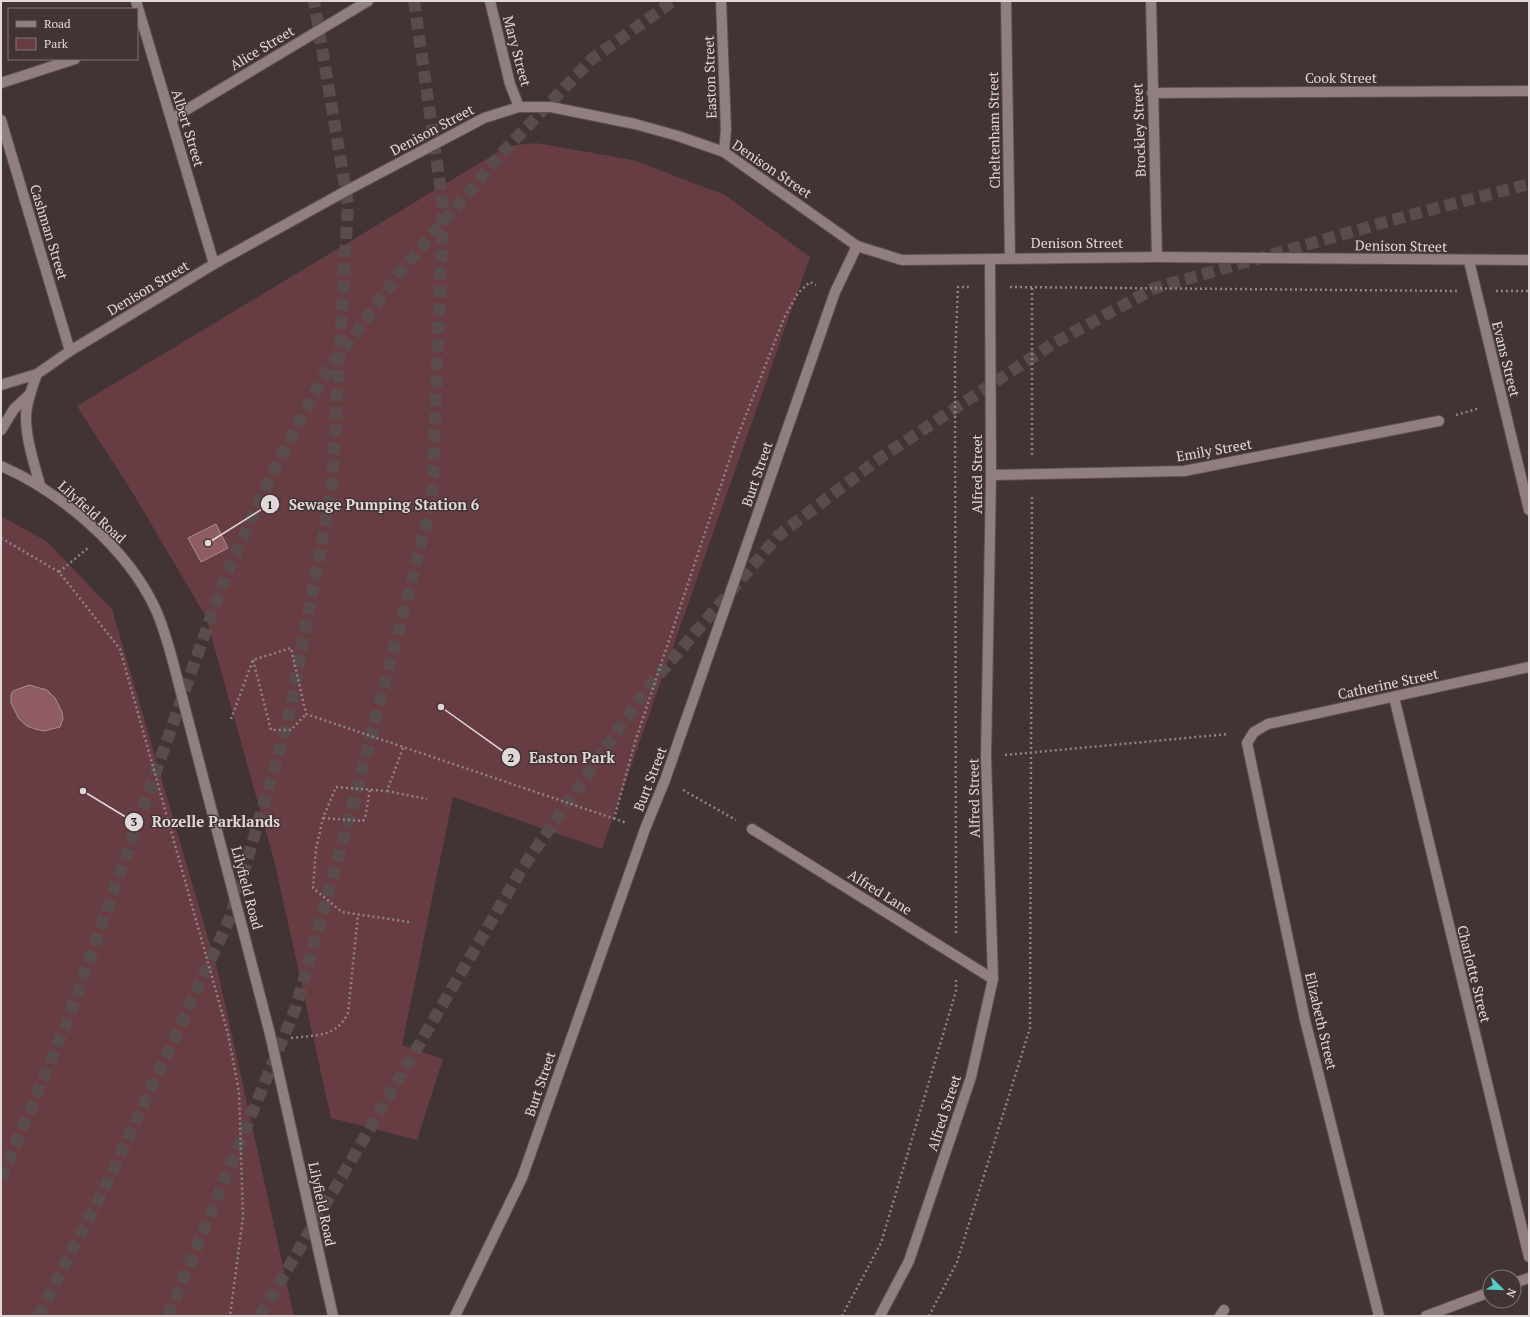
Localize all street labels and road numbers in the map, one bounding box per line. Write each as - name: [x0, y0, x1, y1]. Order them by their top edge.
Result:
- street label: Mary Street: [499, 13, 536, 89]
- street label: Alice Street: [226, 20, 298, 74]
- street label: Easton Street: [699, 34, 720, 119]
- street label: Cook Street: [1305, 68, 1378, 87]
- street label: Cheltenham Street: [983, 70, 1004, 189]
- street label: Brockley Street: [1127, 82, 1150, 177]
- street label: Albert Street: [168, 87, 209, 170]
- street label: Denison Street: [387, 99, 478, 160]
- street label: Denison Street: [729, 135, 817, 203]
- street label: Cashman Street: [26, 182, 73, 283]
- street label: Denison Street: [1031, 233, 1124, 252]
- street label: Denison Street: [1355, 235, 1448, 256]
- street label: Denison Street: [103, 255, 193, 319]
- street label: Evans Street: [1488, 319, 1525, 400]
- street label: Alfred Street: [967, 433, 986, 514]
- street label: Emily Street: [1175, 433, 1254, 466]
- street label: Burt Street: [736, 438, 777, 509]
- street label: Lilyfield Road: [54, 476, 131, 547]
- street label: Catherine Street: [1336, 663, 1441, 703]
- street label: Burt Street: [628, 743, 671, 814]
- street label: Alfred Street: [963, 757, 984, 838]
- street label: Lilyfield Road: [227, 844, 268, 932]
- street label: Alfred Lane: [845, 864, 916, 919]
- street label: Charlotte Street: [1453, 923, 1496, 1025]
- street label: Elizabeth Street: [1301, 970, 1342, 1072]
- street label: Burt Street: [519, 1048, 560, 1119]
- street label: Alfred Street: [922, 1071, 965, 1154]
- street label: Lilyfield Road: [304, 1160, 341, 1248]

